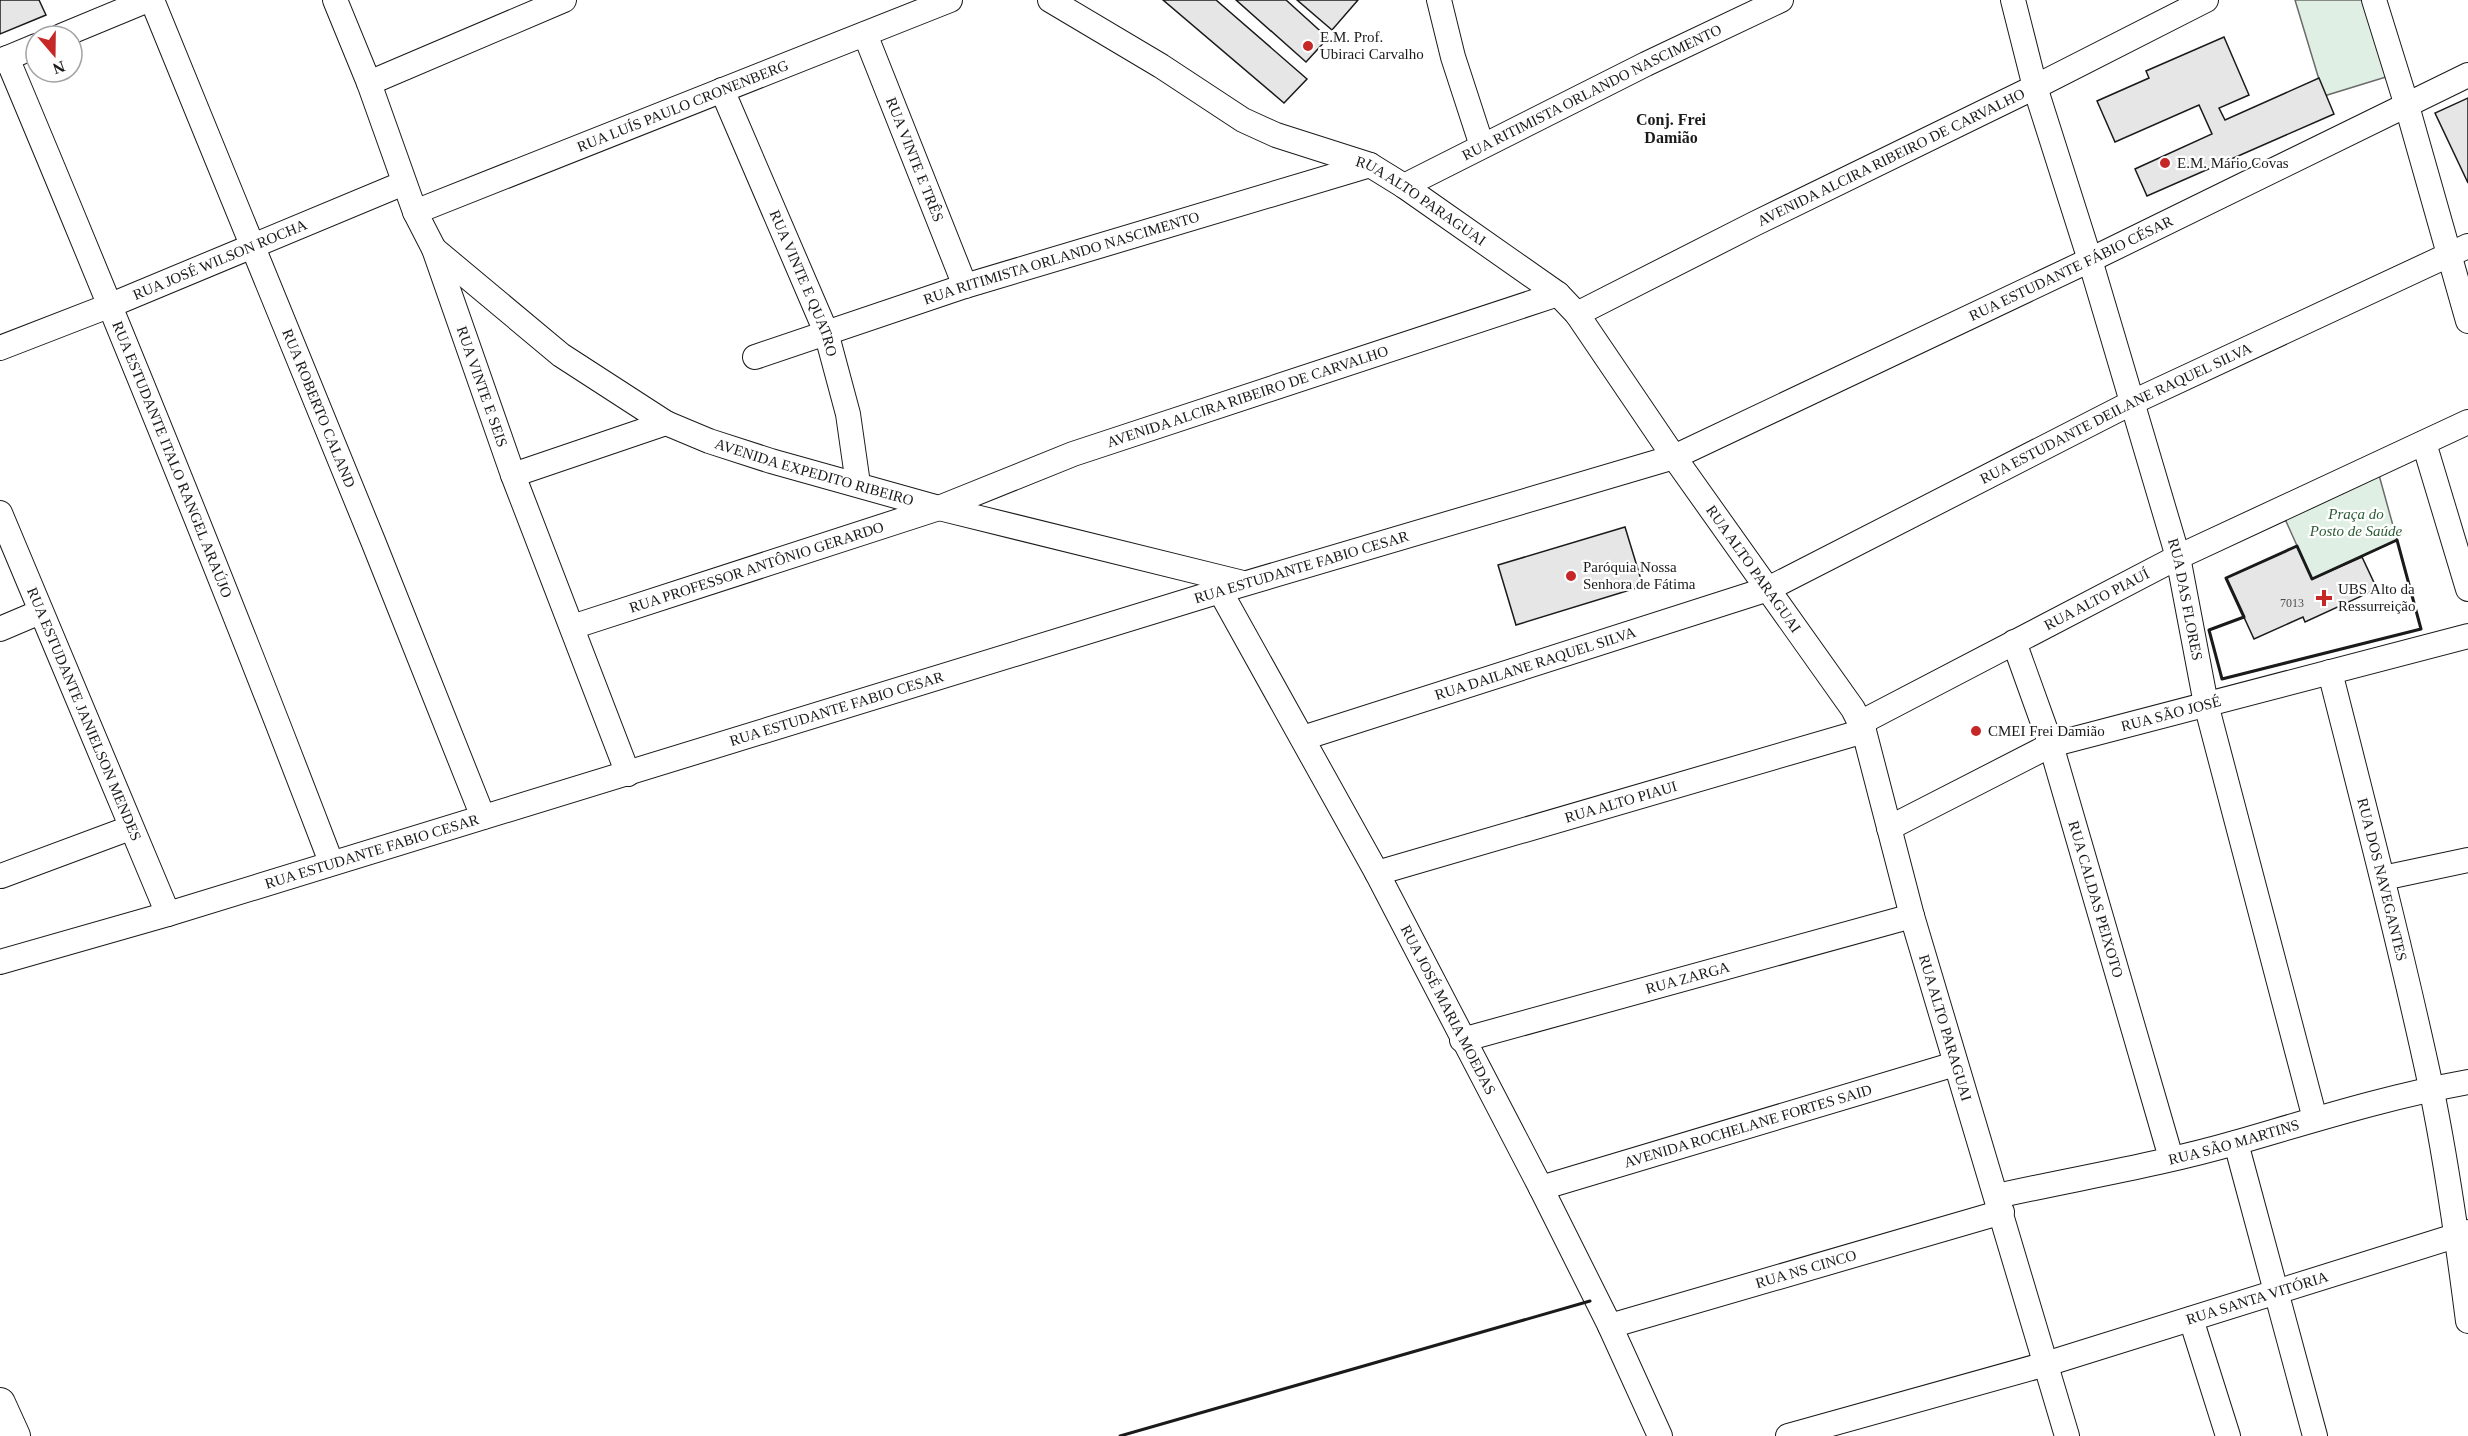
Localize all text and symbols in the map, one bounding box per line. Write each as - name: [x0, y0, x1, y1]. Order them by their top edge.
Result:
- street label: RUA RITIMISTA ORLANDO NASCIMENTO: [1460, 21, 1724, 163]
- north arrow: [24, 24, 84, 84]
- place label: E.M. Prof. Ubiraci Carvalho: [1320, 29, 1424, 62]
- marker: E.M. Prof. Ubiraci Carvalho: [1301, 39, 1315, 53]
- street label: RUA LUÍS PAULO CRONENBERG: [575, 57, 791, 155]
- text: N: [50, 58, 67, 78]
- street label: AVENIDA ALCIRA RIBEIRO DE CARVALHO: [1755, 85, 2027, 229]
- street label: RUA VINTE E TRÊS: [883, 95, 947, 224]
- district label: Conj. Frei Damião: [1636, 111, 1707, 146]
- street label: RUA ALTO PARAGUAI: [1354, 153, 1489, 249]
- place label: E.M. Mário Covas: [2177, 155, 2289, 171]
- marker: E.M. Mário Covas: [2158, 156, 2172, 170]
- street label: RUA VINTE E QUATRO: [767, 208, 840, 358]
- street label: RUA RITIMISTA ORLANDO NASCIMENTO: [921, 208, 1201, 307]
- street label: RUA ESTUDANTE FÁBIO CÉSAR: [1967, 213, 2175, 324]
- street label: RUA JOSÉ WILSON ROCHA: [131, 216, 309, 303]
- street label: RUA ESTUDANTE ITALO RANGEL ARAÚJO: [109, 319, 235, 600]
- street label: RUA VINTE E SEIS: [454, 324, 511, 449]
- street label: RUA ROBERTO CALAND: [279, 327, 358, 490]
- street label: RUA ESTUDANTE DEILANE RAQUEL SILVA: [1977, 340, 2254, 487]
- street label: AVENIDA ALCIRA RIBEIRO DE CARVALHO: [1105, 343, 1390, 450]
- street label: AVENIDA EXPEDITO RIBEIRO: [713, 435, 916, 509]
- street label: RUA ALTO PARAGUAI: [1703, 502, 1804, 636]
- park label: Praça do Posto de Saúde: [2309, 506, 2403, 539]
- street label: RUA PROFESSOR ANTÔNIO GERARDO: [627, 518, 886, 616]
- street label: RUA ESTUDANTE FABIO CESAR: [1192, 528, 1410, 606]
- street label: RUA DAS FLORES: [2165, 536, 2206, 662]
- place label: Paróquia Nossa Senhora de Fátima: [1583, 559, 1696, 592]
- street label: RUA ALTO PIAUÍ: [2042, 566, 2152, 633]
- marker: Paróquia Nossa Senhora de Fátima: [1564, 569, 1578, 583]
- place label: UBS Alto da Ressurreição: [2338, 581, 2415, 614]
- street label: RUA ESTUDANTE JANIELSON MENDES: [24, 585, 144, 843]
- marker: UBS Alto da Ressurreição: [2315, 589, 2333, 607]
- house number: 7013: [2280, 596, 2304, 610]
- street label: RUA DAILANE RAQUEL SILVA: [1433, 624, 1638, 703]
- street label: RUA ESTUDANTE FABIO CESAR: [728, 668, 945, 749]
- street label: RUA SÃO JOSÉ: [2119, 693, 2223, 734]
- place label: CMEI Frei Damião: [1988, 723, 2105, 739]
- marker: CMEI Frei Damião: [1969, 724, 1983, 738]
- street label: RUA ALTO PIAUI: [1563, 778, 1679, 826]
- street label: RUA DOS NAVEGANTES: [2354, 796, 2410, 963]
- street label: RUA ESTUDANTE FABIO CESAR: [263, 811, 481, 892]
- street label: RUA CALDAS PEIXOTO: [2065, 819, 2126, 980]
- street label: RUA JOSÉ MARIA MOEDAS: [1398, 922, 1499, 1097]
- street label: RUA ALTO PARAGUAI: [1916, 952, 1975, 1103]
- street label: RUA ZARGA: [1644, 959, 1731, 997]
- street label: AVENIDA ROCHELANE FORTES SAID: [1622, 1081, 1874, 1171]
- street label: RUA SÃO MARTINS: [2167, 1117, 2301, 1168]
- street label: RUA NS CINCO: [1754, 1247, 1858, 1291]
- street label: RUA SANTA VITÓRIA: [2184, 1268, 2330, 1328]

